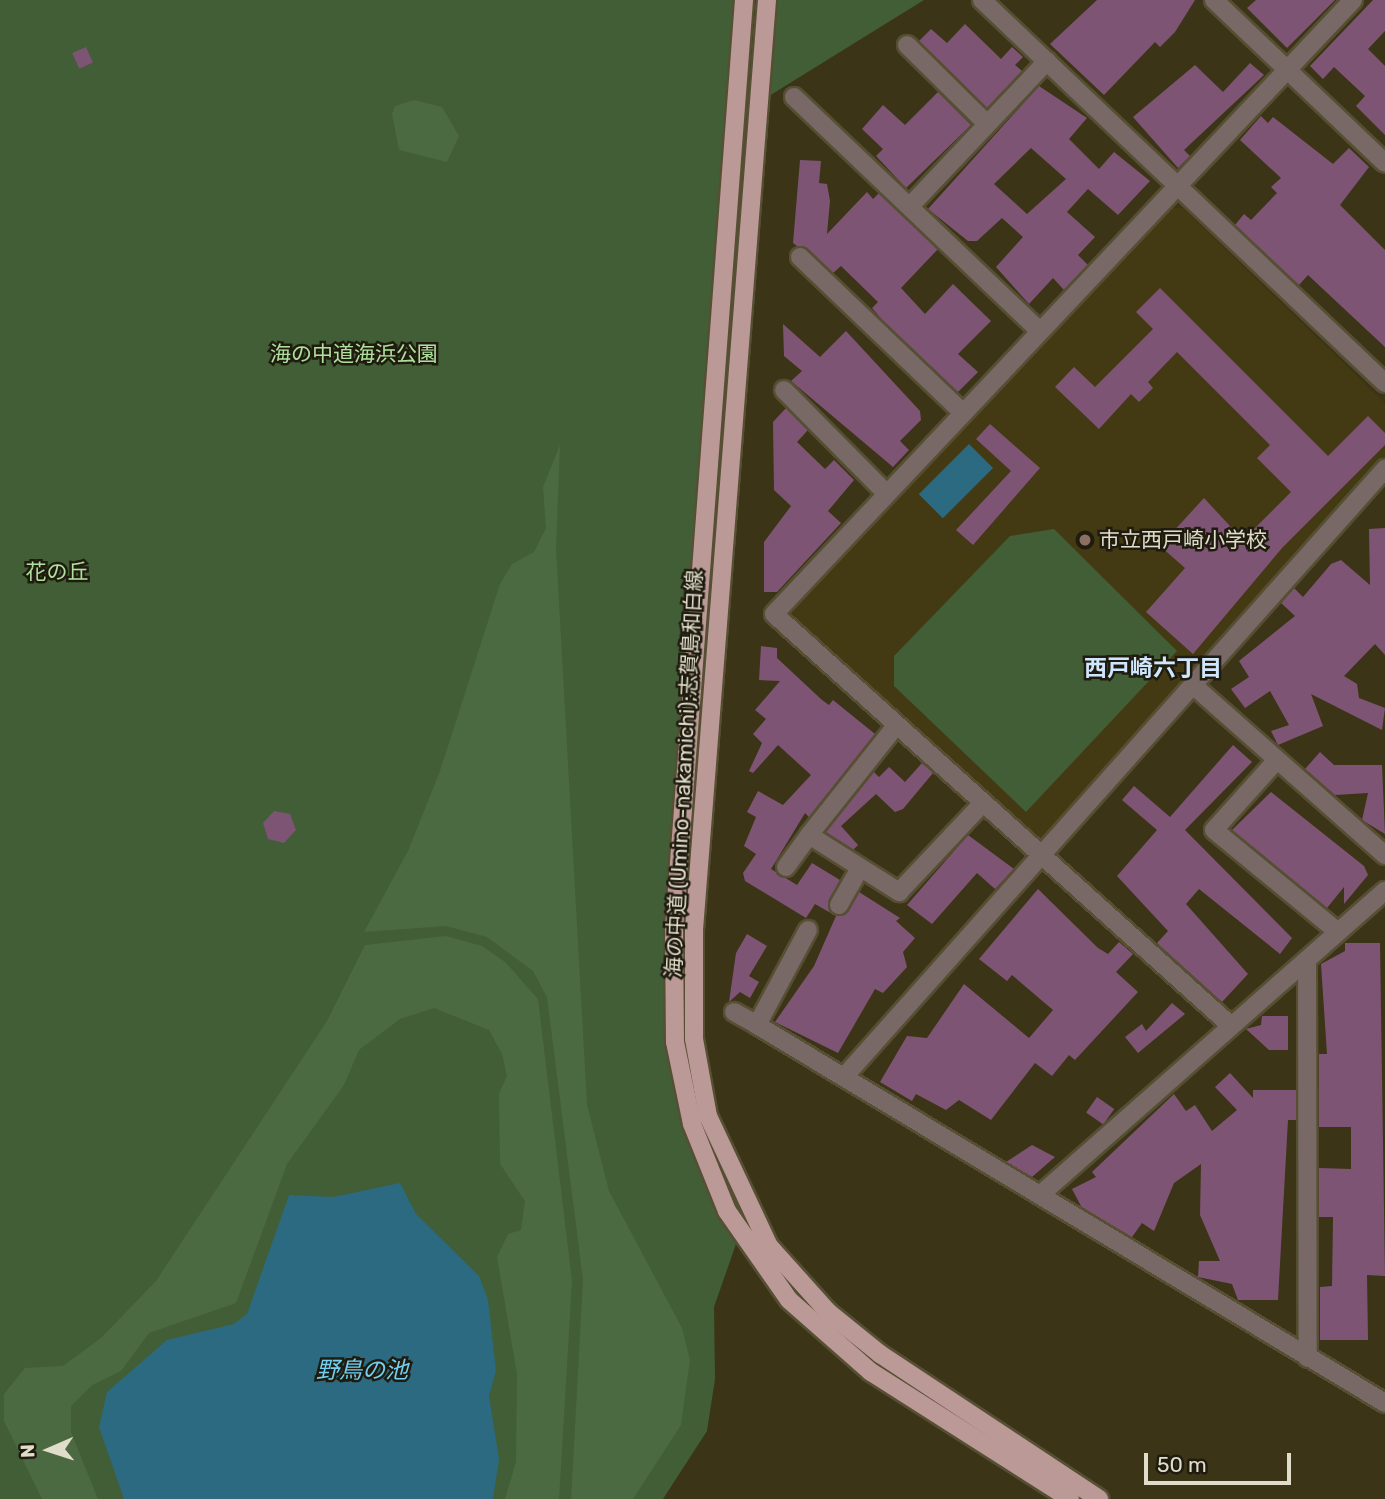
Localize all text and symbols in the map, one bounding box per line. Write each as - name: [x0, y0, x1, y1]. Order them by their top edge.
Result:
- park label: 海の中道海浜公園: [270, 341, 438, 367]
- place label: 市立西戸崎小学校: [1099, 527, 1267, 553]
- marker: 市立西戸崎小学校: [1077, 532, 1093, 548]
- park label: 花の丘: [26, 559, 88, 585]
- street label: 海の中道 (Umino-nakamichi);志賀島和白線: [661, 570, 707, 978]
- district label: 西戸崎六丁目: [1084, 654, 1222, 682]
- water label: 野鳥の池: [316, 1356, 408, 1384]
- north arrow: [14, 1415, 84, 1485]
- scale bar: [1147, 1440, 1294, 1484]
- text: N: [16, 1444, 39, 1459]
- text: 50 m: [1157, 1452, 1207, 1477]

